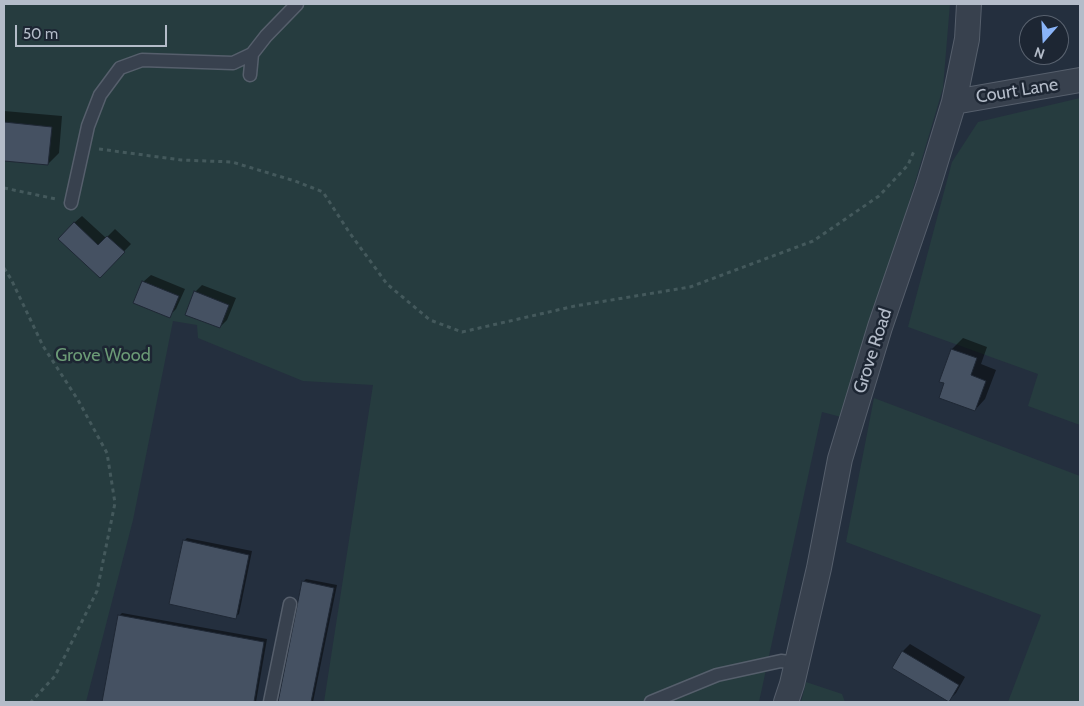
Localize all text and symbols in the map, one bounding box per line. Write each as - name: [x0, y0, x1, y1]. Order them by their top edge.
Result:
- scale bar: [18, 15, 170, 47]
- north arrow: [1019, 15, 1069, 65]
- text: 50 m: [23, 25, 58, 43]
- text: N: [1032, 43, 1047, 63]
- street label: Court Lane: [974, 74, 1060, 108]
- street label: Grove Road: [849, 306, 897, 396]
- park label: Grove Wood: [55, 345, 151, 367]

